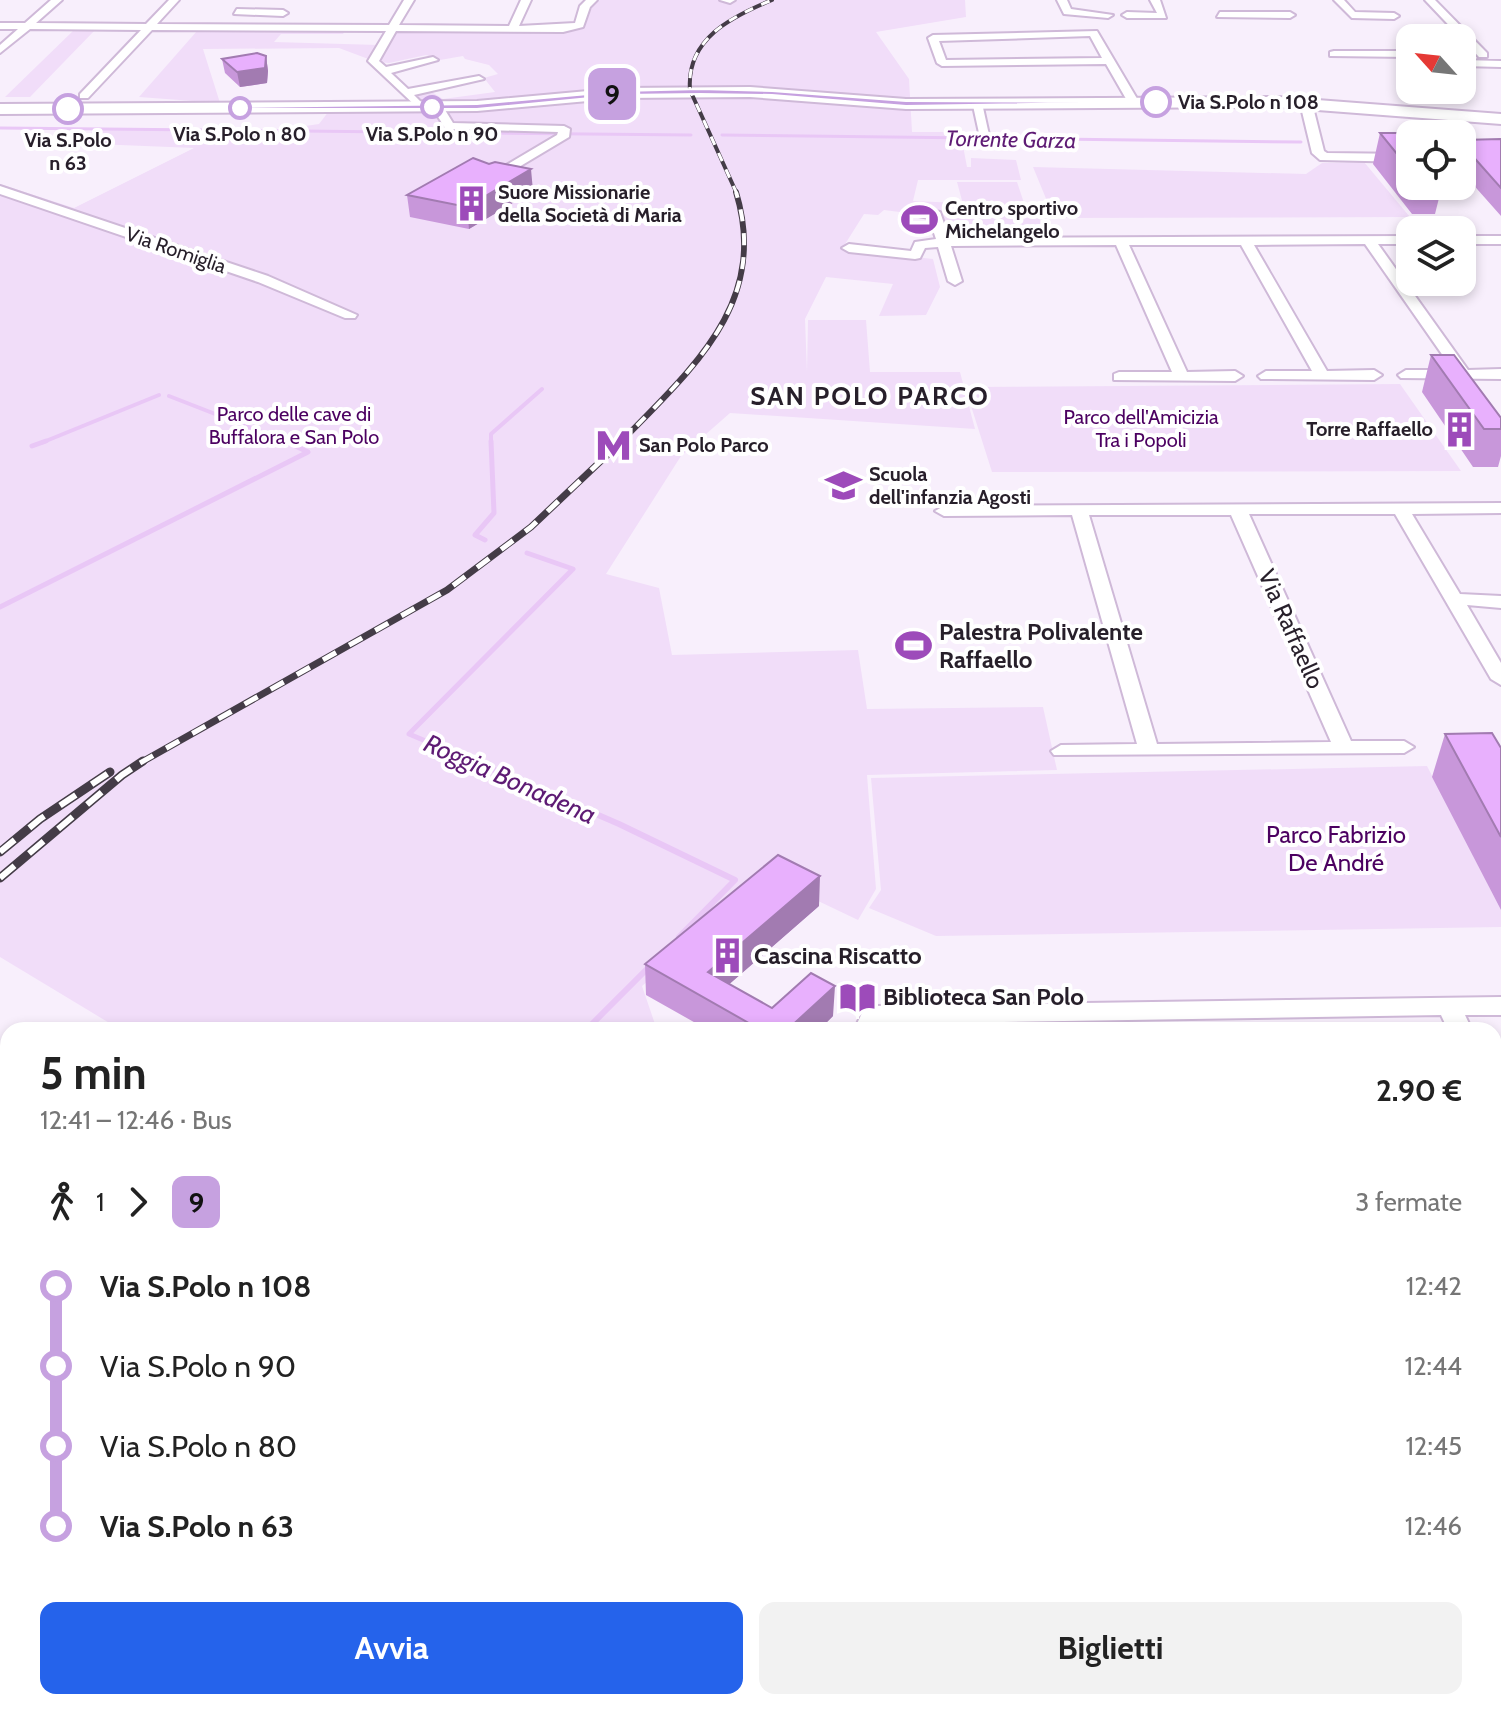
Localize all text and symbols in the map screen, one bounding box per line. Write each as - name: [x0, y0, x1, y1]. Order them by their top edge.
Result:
- north arrow: [1396, 24, 1476, 104]
- map controls: [1396, 24, 1476, 296]
- line badge: 9: [586, 68, 638, 120]
- text: 9: [604, 77, 620, 111]
- marker: Via S.Polo n 108: [1141, 87, 1171, 117]
- place label: Via S.Polo n 108: [1178, 90, 1319, 114]
- marker: Via S.Polo n 63: [53, 94, 83, 124]
- marker: Via S.Polo n 90: [421, 96, 443, 118]
- marker: Via S.Polo n 80: [229, 97, 251, 119]
- button: locate: [1396, 120, 1476, 200]
- place label: Via S.Polo n 80: [173, 122, 307, 146]
- place label: Via S.Polo n 90: [366, 122, 498, 146]
- water label: Torrente Garza: [945, 125, 1077, 154]
- place label: Via S.Polo n 63: [24, 128, 112, 175]
- place label: Suore Missionarie della Società di Maria: [498, 180, 682, 227]
- building icon: Suore Missionarie della Società di Maria: [453, 185, 491, 223]
- place label: Centro sportivo Michelangelo: [945, 196, 1078, 243]
- sports icon: Centro sportivo Michelangelo: [900, 201, 938, 239]
- button: layers: [1396, 216, 1476, 296]
- street label: Via Romiglia: [123, 222, 230, 278]
- district label: SAN POLO PARCO: [750, 380, 990, 412]
- park label: Parco delle cave di Buffalora e San Polo: [209, 402, 379, 449]
- park label: Parco dell'Amicizia Tra i Popoli: [1063, 405, 1219, 452]
- building icon: Torre Raffaello: [1440, 410, 1478, 448]
- place label: Torre Raffaello: [1306, 417, 1433, 441]
- metro station icon: San Polo Parco: [594, 426, 632, 464]
- place label: San Polo Parco: [639, 433, 769, 457]
- place label: Scuola dell'infanzia Agosti: [869, 462, 1031, 509]
- school or university icon: Scuola dell'infanzia Agosti: [824, 466, 862, 504]
- street label: Via Raffaello: [1252, 565, 1331, 693]
- place label: Palestra Polivalente Raffaello: [939, 617, 1143, 674]
- sports icon: Palestra Polivalente Raffaello: [894, 627, 932, 665]
- water label: Roggia Bonadena: [419, 727, 601, 831]
- park label: Parco Fabrizio De André: [1266, 820, 1406, 877]
- building icon: Cascina Riscatto: [709, 937, 747, 975]
- place label: Cascina Riscatto: [754, 941, 922, 970]
- library icon: Biblioteca San Polo: [838, 978, 876, 1016]
- place label: Biblioteca San Polo: [883, 982, 1084, 1011]
- text: 5 min: [40, 1047, 147, 1100]
- text: 2.90 €: [1376, 1072, 1462, 1109]
- text: 12:41 – 12:46 · Bus: [40, 1104, 232, 1136]
- icon: walk: [40, 1180, 84, 1224]
- icon: forward: [116, 1180, 160, 1224]
- text: 9: [188, 1185, 204, 1219]
- text: 1: [96, 1186, 104, 1218]
- text: 3 fermate: [1355, 1186, 1462, 1218]
- text: Via S.Polo n 108: [100, 1268, 311, 1305]
- text: 12:42: [1406, 1270, 1462, 1302]
- text: Via S.Polo n 90: [100, 1348, 296, 1385]
- text: 12:44: [1404, 1350, 1462, 1382]
- text: Via S.Polo n 80: [100, 1428, 297, 1465]
- text: 12:45: [1405, 1430, 1462, 1462]
- text: Via S.Polo n 63: [100, 1508, 294, 1545]
- text: 12:46: [1405, 1510, 1462, 1542]
- button: Avvia: [40, 1602, 743, 1694]
- button: Biglietti: [759, 1602, 1462, 1694]

